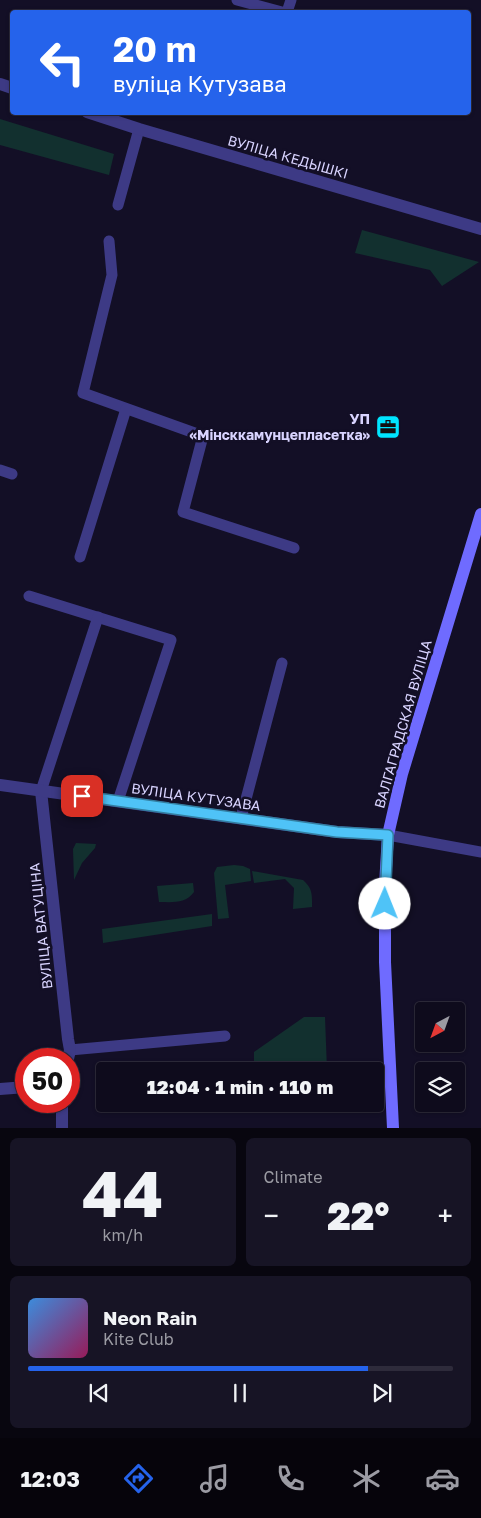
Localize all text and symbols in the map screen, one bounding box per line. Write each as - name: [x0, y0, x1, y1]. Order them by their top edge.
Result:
- text: 20 m: [113, 28, 196, 70]
- icon: left: [30, 30, 95, 95]
- text: вуліца Кутузава: [113, 70, 287, 97]
- street label: ВУЛІЦА КЕДЫШКІ: [226, 131, 350, 182]
- place label: УП «Мінсккамунцепласетка»: [189, 410, 371, 443]
- office icon: УП «Мінсккамунцепласетка»: [375, 414, 401, 440]
- street label: ВАЛГАГРАДСКАЯ ВУЛІЦА: [370, 637, 435, 810]
- pin: [61, 775, 103, 817]
- street label: ВУЛІЦА КУТУЗАВА: [130, 779, 262, 814]
- icon: arrive: [68, 782, 96, 810]
- street label: ВУЛІЦА ВАТУЦІНА: [25, 862, 56, 990]
- position arrow: [358, 877, 410, 929]
- north arrow: [415, 1002, 465, 1052]
- map controls: [415, 1002, 465, 1112]
- speed limit sign: 50: [15, 1048, 80, 1113]
- button: layers: [415, 1062, 465, 1112]
- text: 12:04 · 1 min · 110 m: [147, 1075, 333, 1098]
- text: 44: [82, 1153, 163, 1231]
- text: Climate: [264, 1167, 323, 1187]
- text: 22°: [327, 1193, 389, 1238]
- text: −: [264, 1199, 279, 1232]
- text: +: [438, 1199, 453, 1232]
- text: km/h: [102, 1225, 143, 1245]
- text: Neon Rain: [103, 1306, 197, 1329]
- text: Kite Club: [103, 1329, 174, 1349]
- icon: previous: [85, 1379, 113, 1407]
- icon: pause: [226, 1379, 254, 1407]
- icon: next: [368, 1379, 396, 1407]
- icon: directions: [121, 1461, 156, 1496]
- icon: music: [197, 1461, 232, 1496]
- icon: phone: [273, 1461, 308, 1496]
- icon: climate: [349, 1461, 384, 1496]
- icon: car: [425, 1461, 460, 1496]
- text: 12:03: [21, 1465, 80, 1492]

